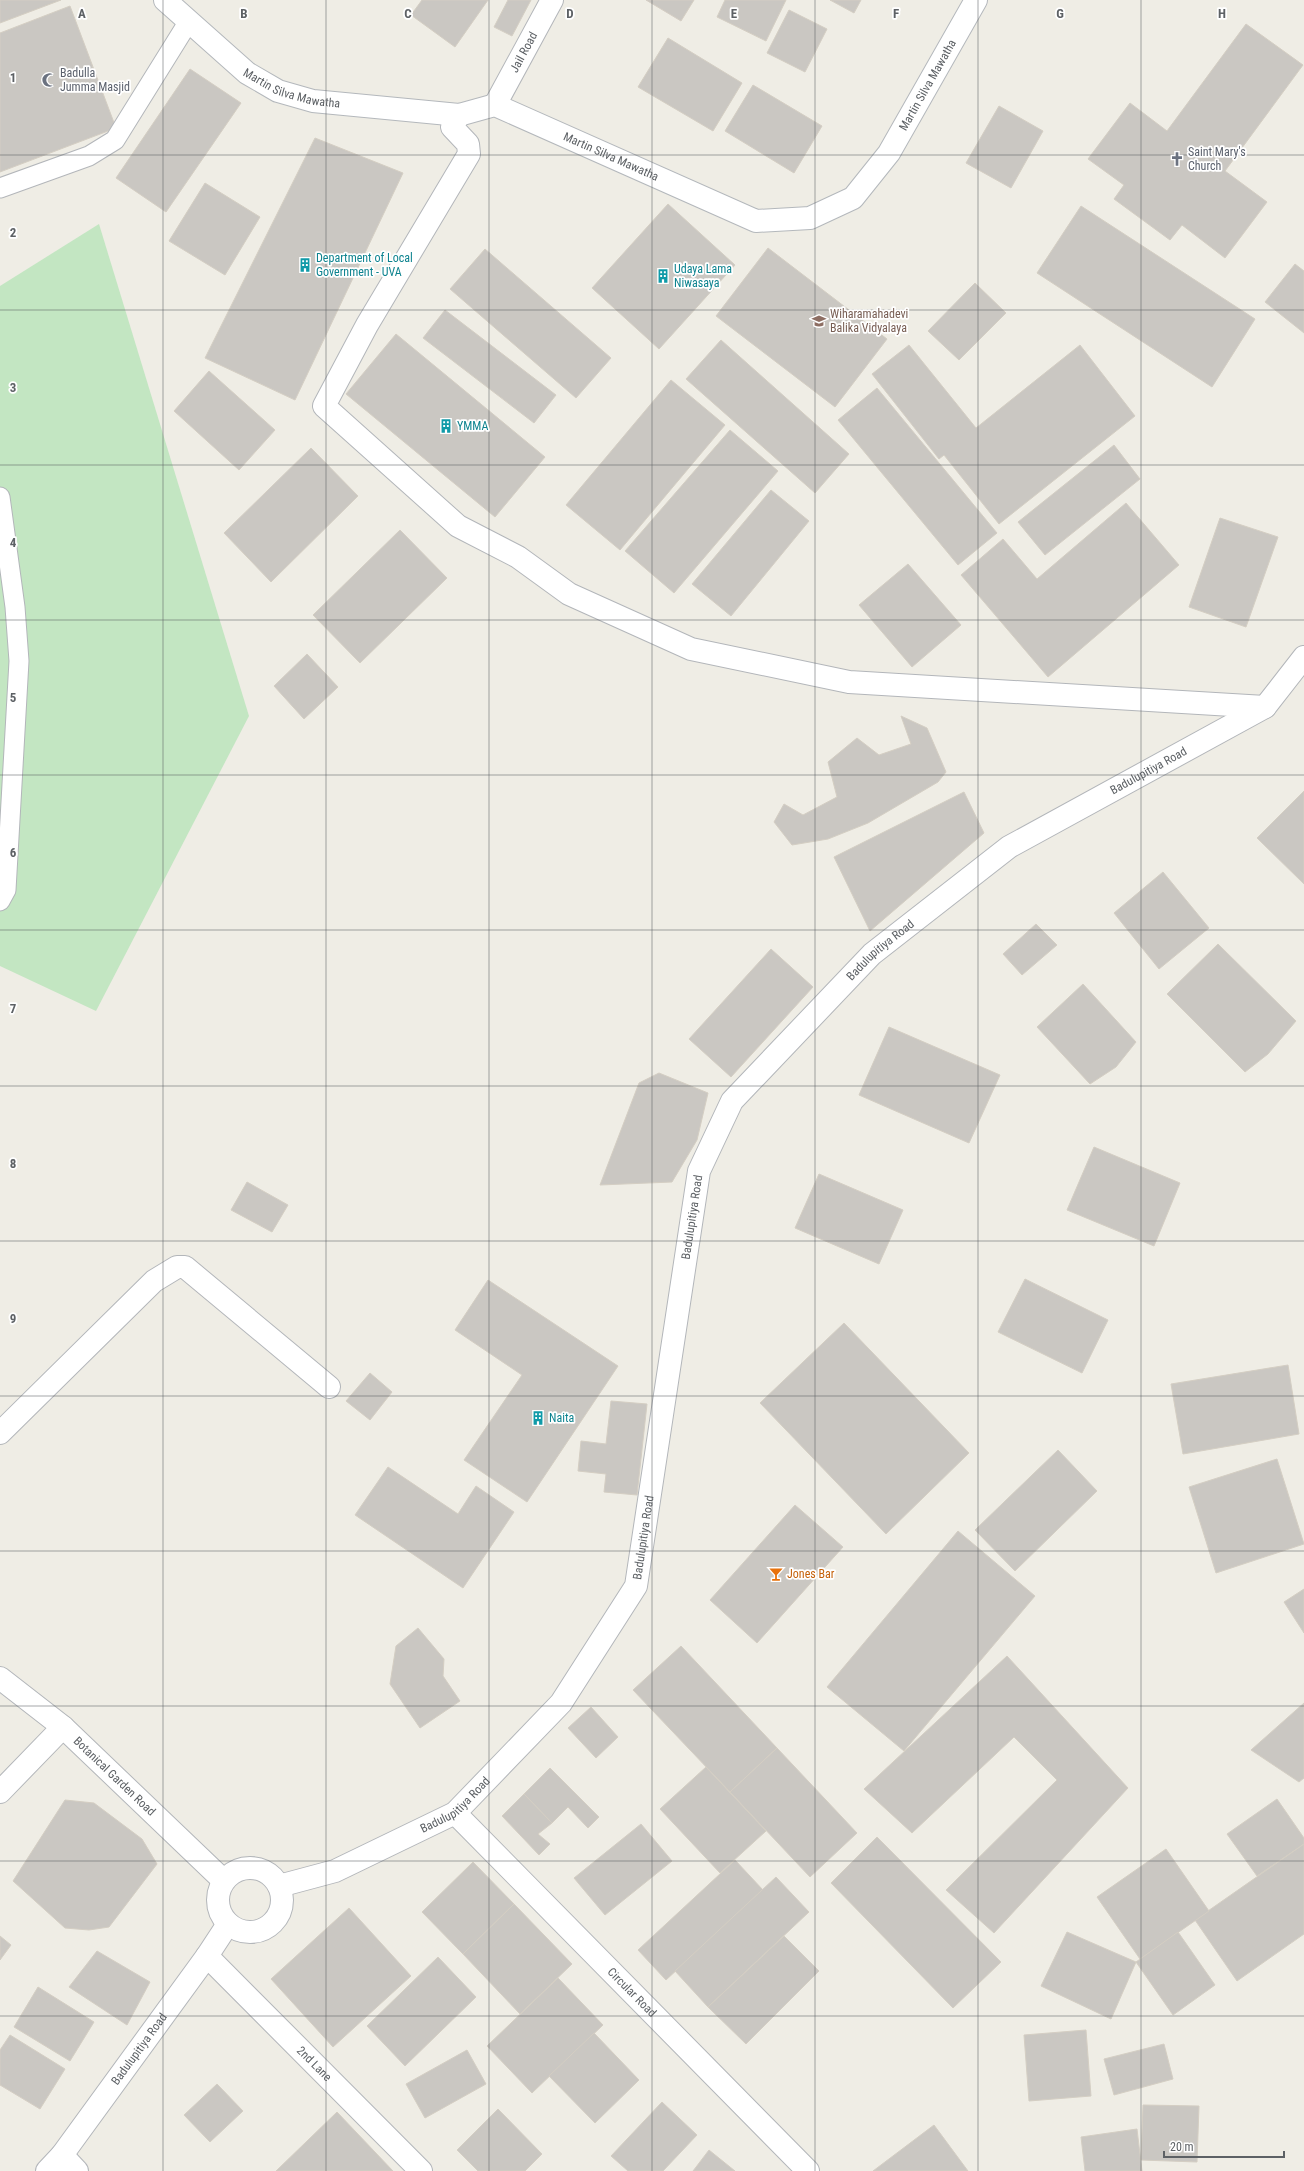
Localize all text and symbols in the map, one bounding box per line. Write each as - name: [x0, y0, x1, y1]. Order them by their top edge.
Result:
- text: A: [78, 6, 86, 21]
- text: B: [240, 6, 248, 21]
- text: C: [404, 6, 412, 21]
- text: D: [566, 6, 574, 21]
- text: E: [731, 6, 738, 21]
- text: F: [893, 6, 899, 21]
- text: G: [1056, 6, 1064, 21]
- text: H: [1218, 6, 1226, 21]
- street label: Jail Road: [507, 30, 540, 75]
- street label: Martin Silva Mawatha: [896, 37, 959, 133]
- street label: Martin Silva Mawatha: [241, 65, 341, 111]
- place label: Badulla Jumma Masjid: [60, 66, 130, 94]
- text: 1: [10, 70, 16, 85]
- mosque icon: Badulla Jumma Masjid: [41, 72, 57, 88]
- street label: Martin Silva Mawatha: [561, 129, 661, 184]
- place label: Saint Mary's Church: [1188, 145, 1246, 173]
- church icon: Saint Mary's Church: [1169, 151, 1185, 167]
- text: 2: [10, 225, 17, 240]
- place label: Department of Local Government - UVA: [316, 251, 413, 279]
- building icon: Department of Local Government - UVA: [297, 257, 313, 273]
- place label: Udaya Lama Niwasaya: [674, 262, 732, 290]
- building icon: Udaya Lama Niwasaya: [655, 268, 671, 284]
- place label: Wiharamahadevi Balika Vidyalaya: [830, 307, 908, 335]
- school or university icon: Wiharamahadevi Balika Vidyalaya: [811, 313, 827, 329]
- text: 3: [10, 380, 16, 395]
- building icon: YMMA: [438, 418, 454, 434]
- place label: YMMA: [457, 419, 489, 433]
- text: 4: [10, 535, 17, 550]
- text: 5: [10, 690, 17, 705]
- street label: Badulupitiya Road: [1108, 744, 1189, 797]
- text: 6: [10, 845, 17, 860]
- street label: Badulupitiya Road: [844, 917, 917, 983]
- text: 7: [10, 1001, 17, 1016]
- text: 8: [10, 1156, 16, 1171]
- street label: Badulupitiya Road: [679, 1174, 705, 1260]
- text: 9: [10, 1311, 16, 1326]
- building icon: Naita: [530, 1410, 546, 1426]
- place label: Naita: [549, 1411, 574, 1425]
- street label: Badulupitiya Road: [630, 1494, 657, 1581]
- bar icon: Jones Bar: [768, 1566, 784, 1582]
- place label: Jones Bar: [787, 1567, 835, 1581]
- street label: Botanical Garden Road: [71, 1734, 158, 1819]
- street label: Badulupitiya Road: [418, 1774, 493, 1836]
- street label: Circular Road: [605, 1965, 659, 2020]
- street label: Badulupitiya Road: [108, 2010, 170, 2088]
- street label: 2nd Lane: [294, 2043, 335, 2084]
- scale bar: [1164, 2133, 1284, 2159]
- text: 20 m: [1170, 2140, 1194, 2154]

